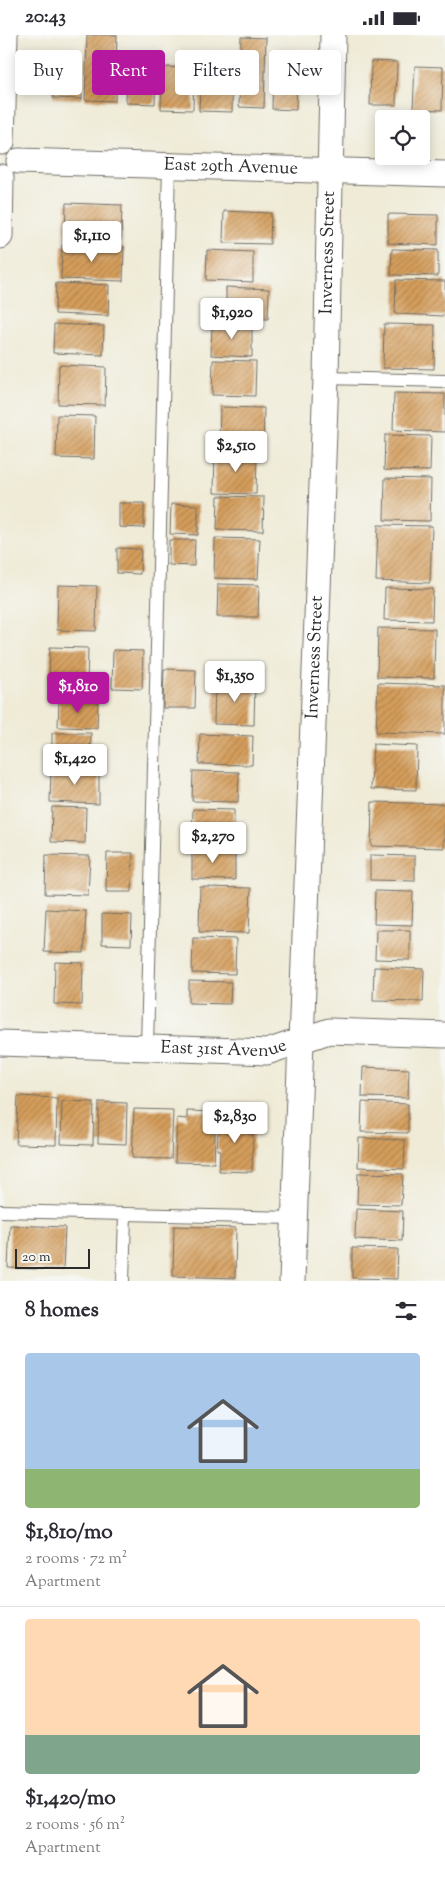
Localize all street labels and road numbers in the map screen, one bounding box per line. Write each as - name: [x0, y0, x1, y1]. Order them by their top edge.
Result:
- street label: East 29th Avenue: [163, 152, 298, 183]
- street label: Inverness Street: [314, 191, 343, 315]
- street label: Inverness Street: [300, 595, 331, 720]
- street label: East 31st Avenue: [160, 1033, 290, 1065]

